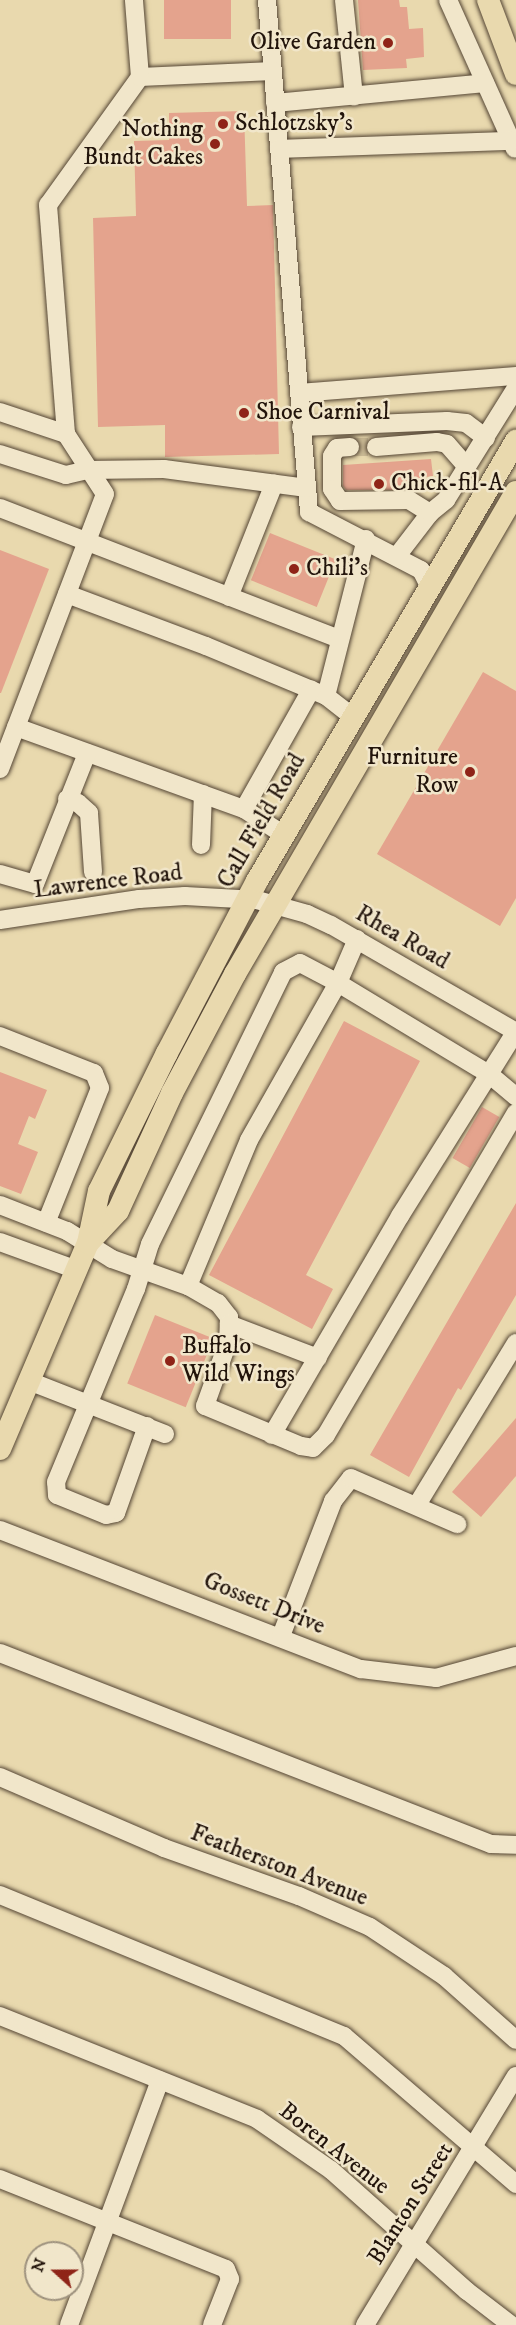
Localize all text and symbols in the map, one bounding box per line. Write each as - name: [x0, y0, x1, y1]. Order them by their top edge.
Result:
- place label: Olive Garden: [250, 29, 376, 57]
- marker: Olive Garden: [381, 36, 395, 50]
- place label: Schlotzsky's: [235, 110, 353, 138]
- place label: Nothing Bundt Cakes: [83, 116, 203, 172]
- marker: Schlotzsky's: [216, 117, 230, 131]
- marker: Nothing Bundt Cakes: [208, 137, 222, 151]
- place label: Shoe Carnival: [256, 399, 390, 427]
- marker: Shoe Carnival: [237, 406, 251, 420]
- place label: Chick-fil-A: [391, 470, 503, 498]
- marker: Chick-fil-A: [372, 477, 386, 491]
- place label: Chili's: [306, 555, 368, 583]
- marker: Chili's: [287, 562, 301, 576]
- place label: Furniture Row: [367, 744, 458, 800]
- street label: Call Field Road: [212, 749, 312, 893]
- marker: Furniture Row: [463, 765, 477, 779]
- street label: Lawrence Road: [32, 859, 184, 905]
- street label: Rhea Road: [350, 900, 454, 976]
- place label: Buffalo Wild Wings: [182, 1333, 295, 1389]
- marker: Buffalo Wild Wings: [163, 1354, 177, 1368]
- street label: Gossett Drive: [199, 1567, 329, 1641]
- street label: Featherston Avenue: [186, 1819, 372, 1913]
- street label: Boren Avenue: [273, 2097, 395, 2201]
- street label: Blanton Street: [362, 2138, 460, 2270]
- north arrow: [24, 2241, 84, 2301]
- text: N: [27, 2256, 51, 2275]

